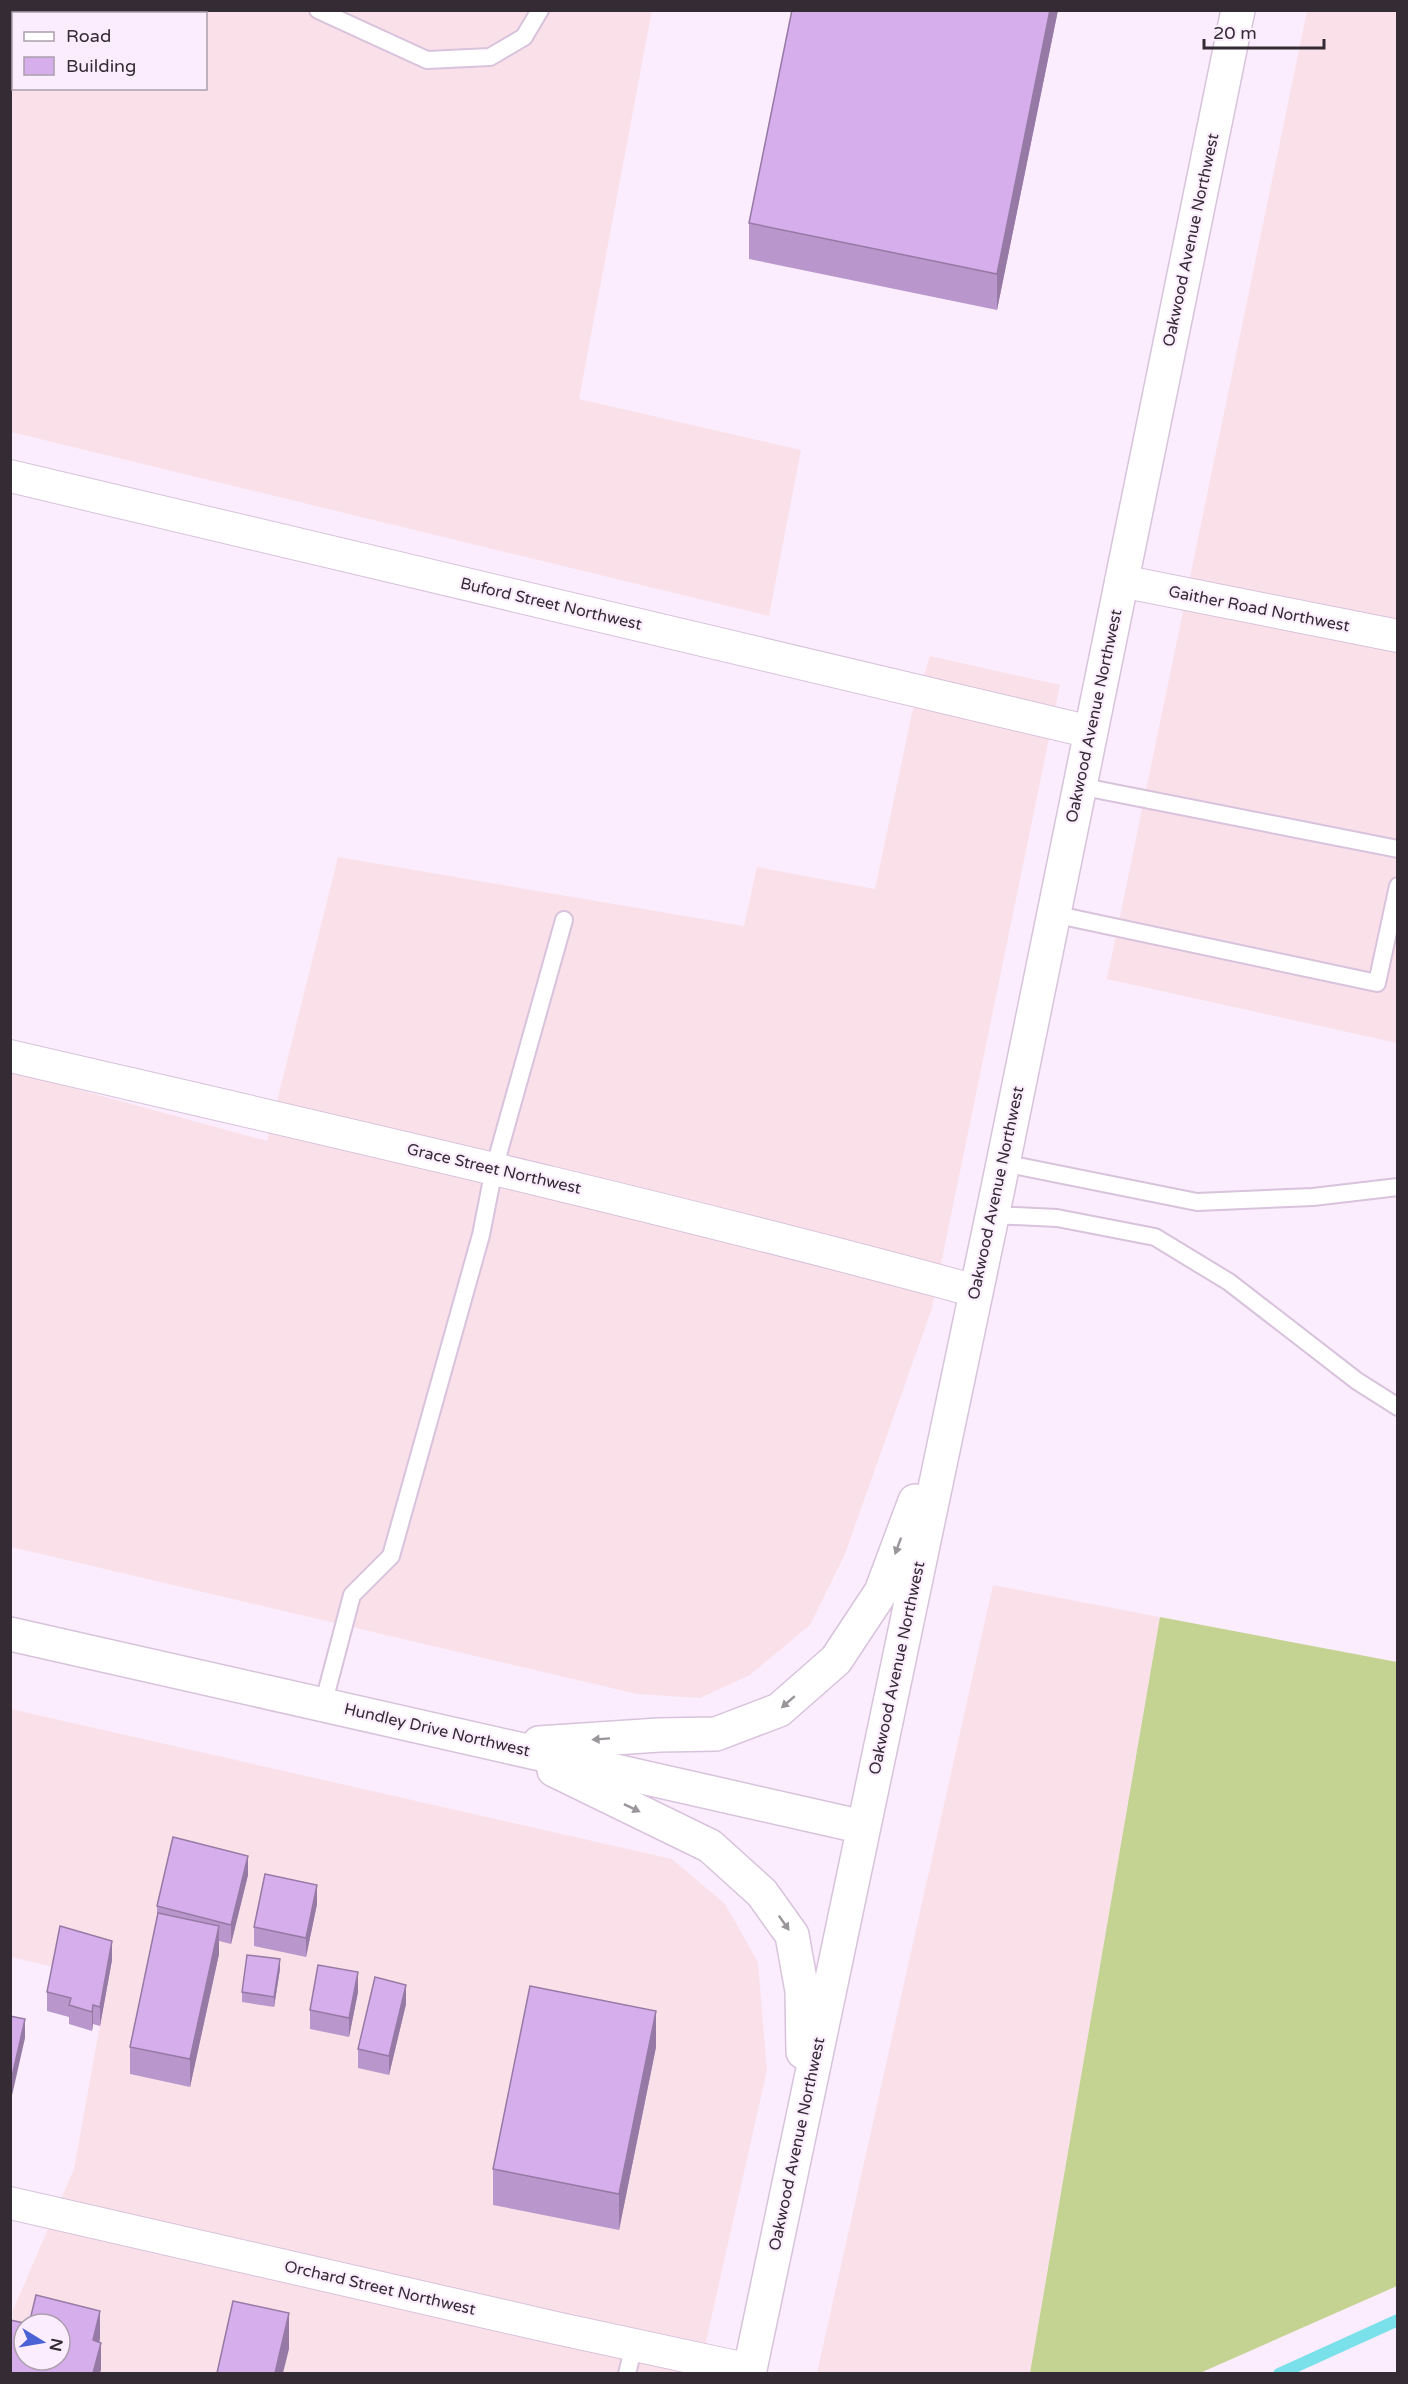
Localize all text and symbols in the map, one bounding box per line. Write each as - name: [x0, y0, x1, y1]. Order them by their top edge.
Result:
- legend: [12, 12, 207, 90]
- scale bar: [1204, 12, 1324, 50]
- text: 20 m: [1213, 22, 1257, 44]
- text: Road: [66, 25, 111, 47]
- text: Building: [66, 55, 136, 77]
- street label: Oakwood Avenue Northwest: [1159, 131, 1223, 349]
- street label: Buford Street Northwest: [458, 573, 644, 635]
- street label: Gaither Road Northwest: [1167, 582, 1351, 636]
- street label: Oakwood Avenue Northwest: [1062, 607, 1126, 825]
- street label: Oakwood Avenue Northwest: [964, 1084, 1028, 1302]
- street label: Grace Street Northwest: [405, 1139, 583, 1199]
- one-way arrow: [893, 1537, 903, 1555]
- street label: Oakwood Avenue Northwest: [865, 1559, 929, 1777]
- one-way arrow: [781, 1695, 796, 1708]
- street label: Hundley Drive Northwest: [342, 1699, 532, 1761]
- one-way arrow: [591, 1734, 610, 1743]
- one-way arrow: [623, 1803, 640, 1812]
- one-way arrow: [778, 1915, 790, 1931]
- street label: Oakwood Avenue Northwest: [765, 2035, 829, 2253]
- street label: Orchard Street Northwest: [282, 2256, 478, 2320]
- north arrow: [12, 2312, 72, 2372]
- text: N: [45, 2336, 67, 2353]

